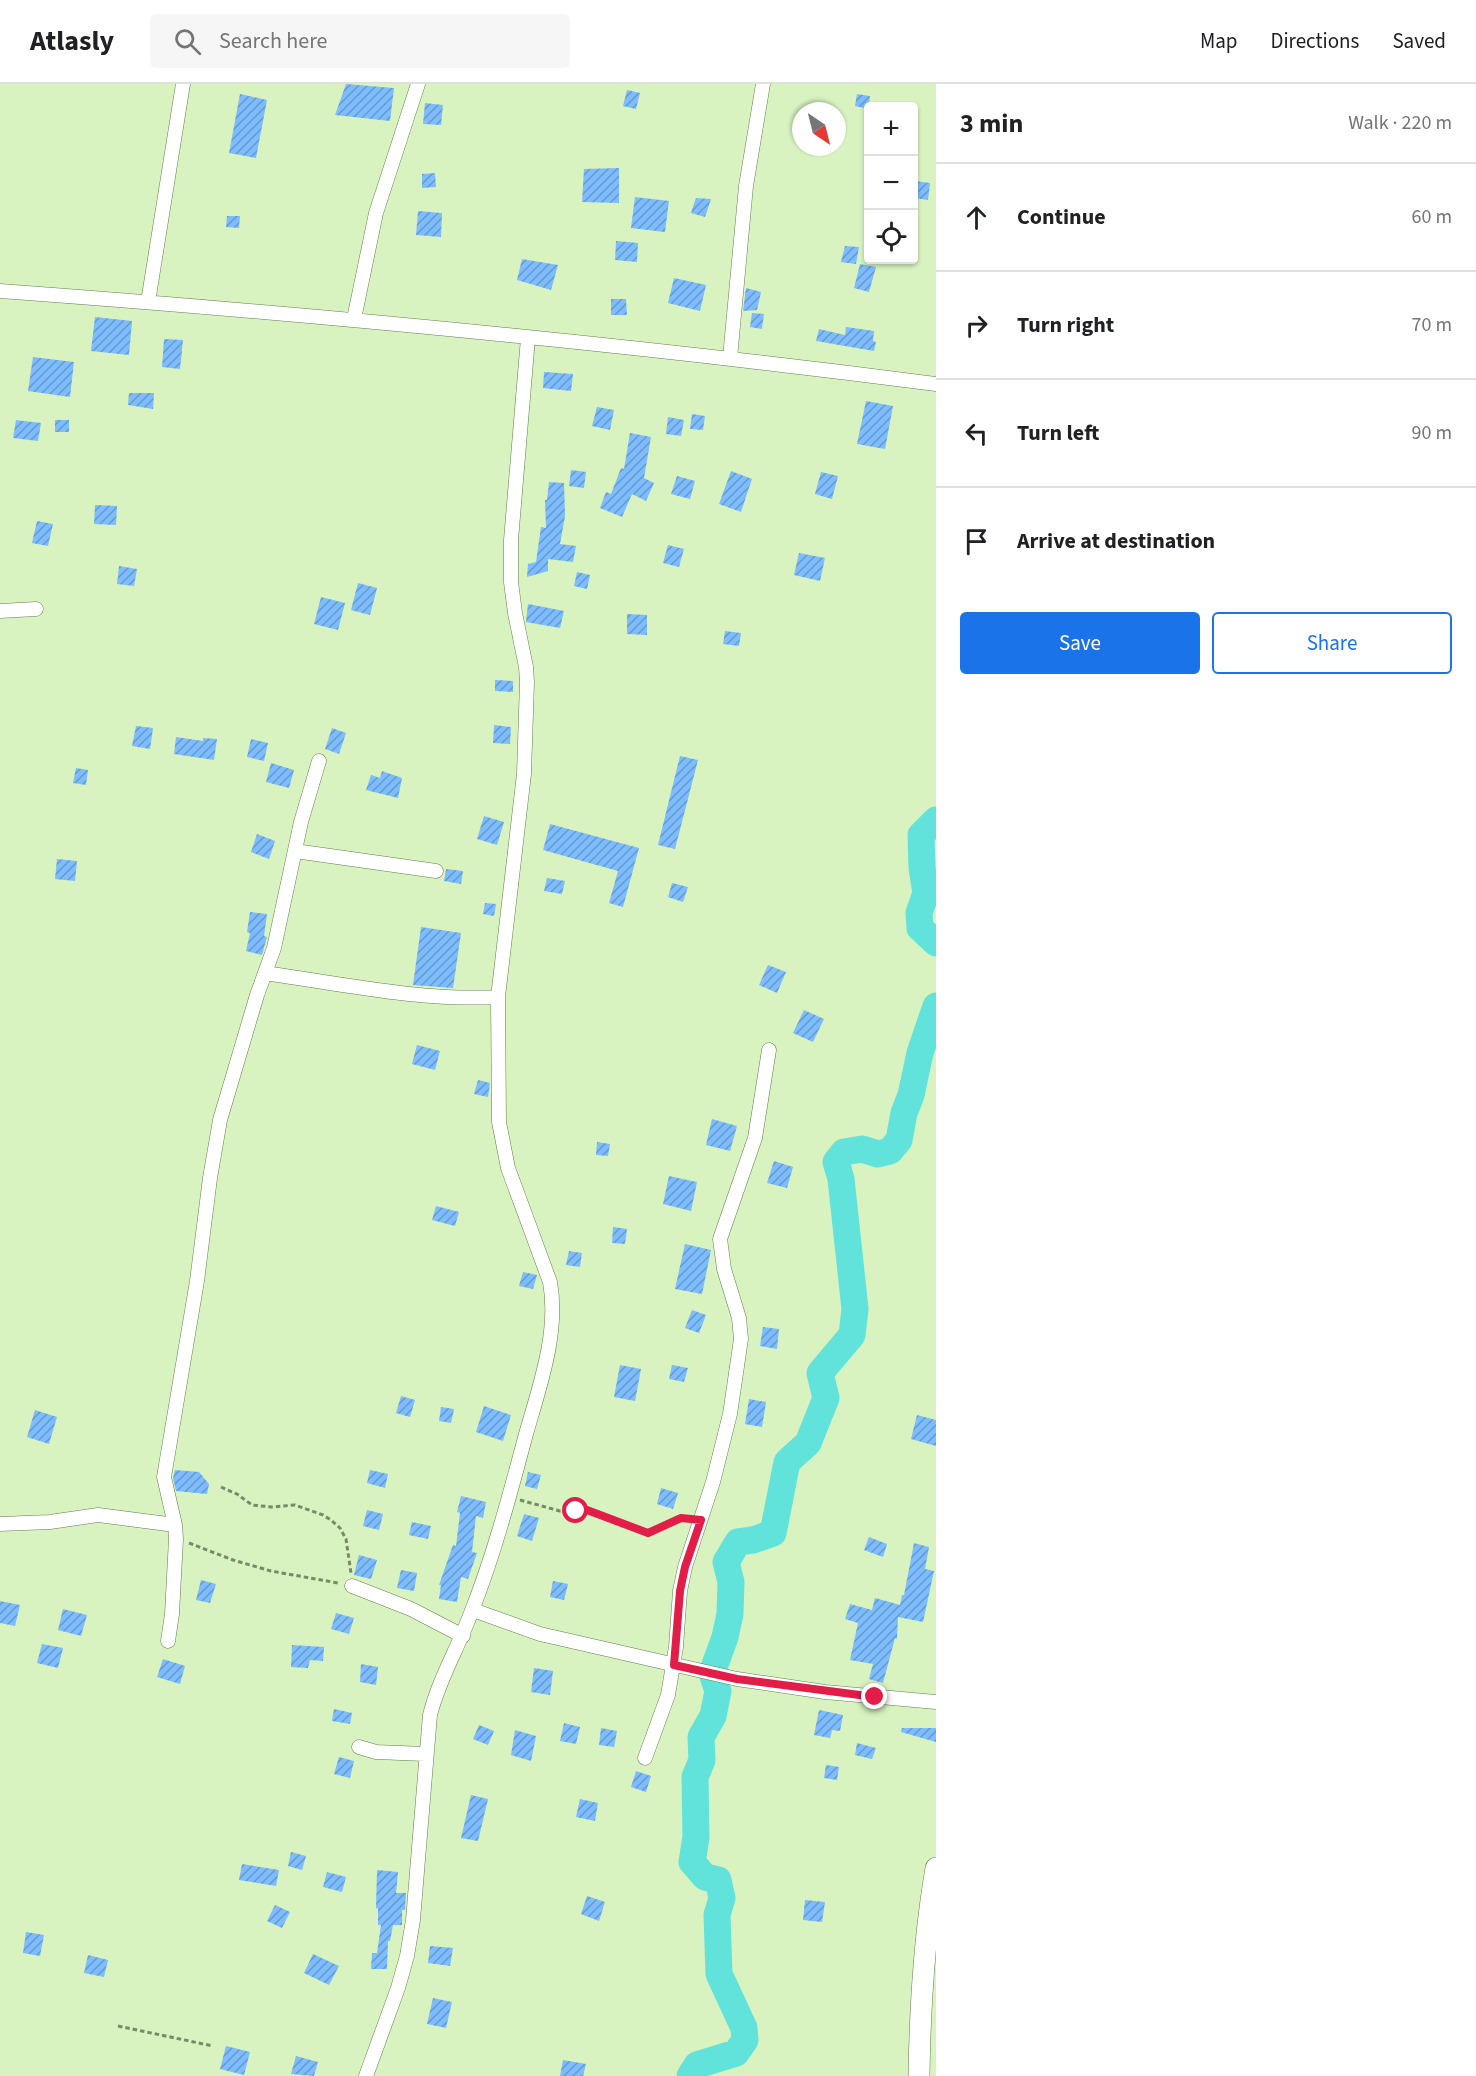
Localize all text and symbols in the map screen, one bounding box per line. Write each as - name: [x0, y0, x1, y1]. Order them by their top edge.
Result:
- search box: [150, 14, 570, 68]
- text: Atlasly: [30, 21, 114, 61]
- icon: search: [171, 25, 204, 58]
- text: Search here: [219, 25, 328, 57]
- text: Map: [1200, 26, 1238, 56]
- text: Directions: [1271, 26, 1359, 56]
- text: Saved: [1392, 26, 1446, 56]
- north arrow: [792, 102, 846, 156]
- map controls: [864, 102, 918, 264]
- button: +: [864, 102, 918, 156]
- text: 3 min: [960, 105, 1023, 142]
- text: Walk · 220 m: [1348, 109, 1452, 137]
- button: −: [864, 156, 918, 210]
- icon: ahead: [960, 201, 993, 234]
- text: Continue: [1017, 201, 1106, 233]
- text: 60 m: [1412, 203, 1452, 231]
- button: locate: [864, 210, 918, 264]
- icon: right: [960, 309, 993, 342]
- text: Turn right: [1017, 309, 1114, 341]
- text: 70 m: [1412, 311, 1452, 339]
- icon: left: [960, 417, 993, 450]
- text: Turn left: [1017, 417, 1099, 449]
- text: 90 m: [1412, 419, 1452, 447]
- icon: arrive: [960, 525, 993, 558]
- text: Arrive at destination: [1017, 525, 1215, 557]
- button: Save: [960, 612, 1200, 674]
- button: Share: [1212, 612, 1452, 674]
- route start: [562, 1497, 588, 1523]
- route end: [861, 1683, 887, 1709]

